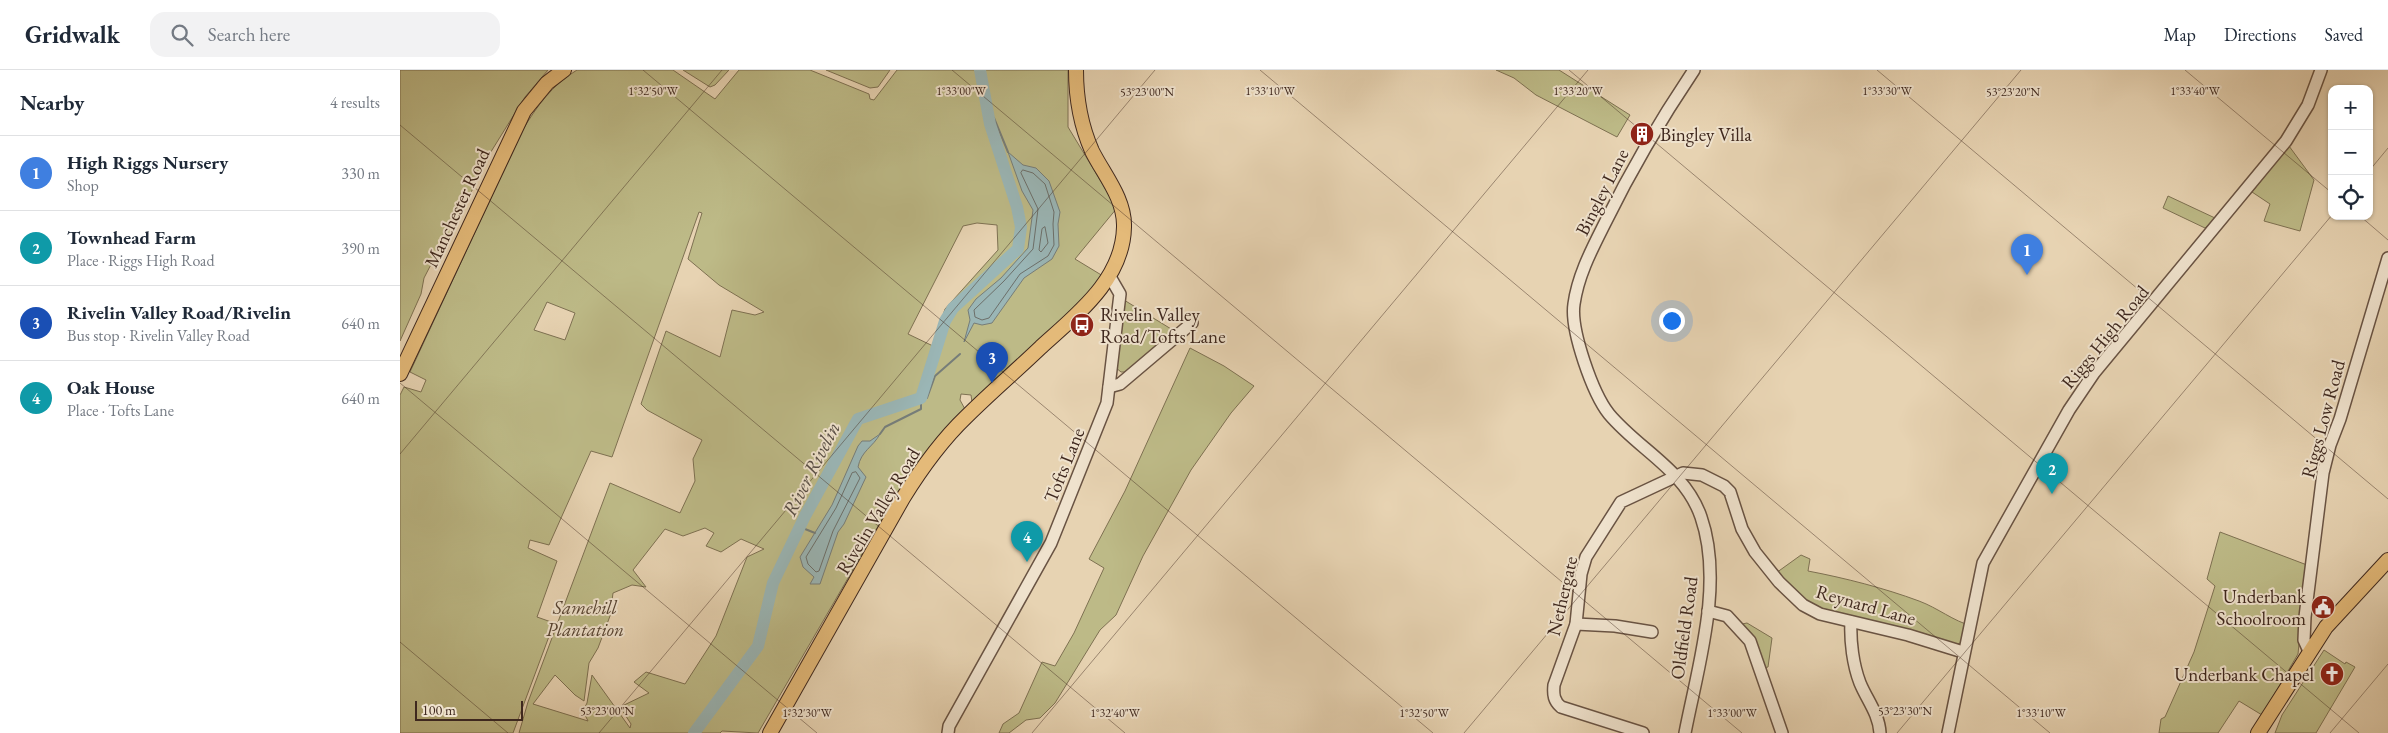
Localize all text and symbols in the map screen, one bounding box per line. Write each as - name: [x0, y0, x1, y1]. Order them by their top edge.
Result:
- search box: [150, 12, 500, 57]
- text: Gridwalk: [25, 19, 120, 50]
- icon: search: [168, 21, 196, 49]
- text: Search here: [208, 22, 290, 47]
- text: Map: [2164, 23, 2196, 46]
- text: Directions: [2224, 23, 2296, 46]
- text: Saved: [2324, 23, 2363, 46]
- text: 1°32'50"W: [628, 83, 679, 99]
- text: 1°33'00"W: [936, 83, 987, 99]
- text: 1°33'10"W: [1245, 83, 1296, 99]
- text: 1°33'20"W: [1553, 83, 1604, 99]
- text: 1°33'30"W: [1862, 83, 1913, 99]
- text: 1°33'40"W: [2170, 83, 2221, 99]
- text: 53°23'00"N: [1120, 84, 1174, 100]
- text: 53°23'20"N: [1986, 84, 2040, 100]
- map controls: [2328, 85, 2373, 220]
- button: +: [2328, 85, 2373, 130]
- text: Nearby: [20, 89, 84, 116]
- text: 4 results: [330, 92, 380, 113]
- building icon: Bingley Villa: [1629, 121, 1655, 147]
- place label: Bingley Villa: [1660, 122, 1752, 147]
- button: −: [2328, 130, 2373, 175]
- street label: Manchester Road: [418, 144, 496, 272]
- street label: Bingley Lane: [1569, 144, 1635, 240]
- text: High Riggs Nursery: [67, 150, 228, 175]
- text: 1: [32, 163, 40, 184]
- text: 330 m: [341, 163, 380, 184]
- text: Shop: [67, 175, 99, 196]
- button: locate: [2328, 175, 2373, 220]
- text: Townhead Farm: [67, 225, 196, 250]
- pin: 1: [2011, 234, 2043, 275]
- text: 2: [32, 238, 40, 259]
- text: 390 m: [341, 238, 380, 259]
- text: Place · Riggs High Road: [67, 250, 214, 271]
- street label: Riggs High Road: [2056, 280, 2155, 394]
- text: Rivelin Valley Road/Rivelin: [67, 300, 291, 325]
- place label: Rivelin Valley Road/Tofts Lane: [1100, 302, 1226, 349]
- your location: [1659, 308, 1685, 334]
- bus stop icon: Rivelin Valley Road/Tofts Lane: [1069, 312, 1095, 338]
- text: 3: [32, 313, 40, 334]
- text: 640 m: [341, 313, 380, 334]
- text: Bus stop · Rivelin Valley Road: [67, 325, 250, 346]
- pin: 3: [976, 342, 1008, 383]
- street label: Riggs Low Road: [2295, 357, 2351, 481]
- text: Oak House: [67, 375, 155, 400]
- text: 4: [32, 388, 40, 409]
- text: 640 m: [341, 388, 380, 409]
- text: Place · Tofts Lane: [67, 400, 174, 421]
- water label: River Rivelin: [776, 418, 846, 520]
- street label: Tofts Lane: [1038, 424, 1090, 506]
- street label: Rivelin Valley Road: [830, 443, 926, 579]
- pin: 2: [2036, 453, 2068, 494]
- pin: 4: [1011, 521, 1043, 562]
- street label: Nethergate: [1541, 554, 1583, 638]
- street label: Oldfield Road: [1664, 575, 1704, 681]
- street label: Reynard Lane: [1813, 579, 1919, 631]
- place label: Underbank Schoolroom: [2217, 584, 2307, 631]
- public building icon: Underbank Schoolroom: [2310, 594, 2336, 620]
- park label: Samehill Plantation: [546, 595, 624, 642]
- church icon: Underbank Chapel: [2319, 661, 2345, 687]
- place label: Underbank Chapel: [2174, 662, 2314, 687]
- scale bar: [415, 698, 522, 721]
- text: 100 m: [422, 701, 456, 719]
- text: 53°23'00"N: [580, 703, 634, 719]
- text: 53°23'30"N: [1878, 703, 1932, 719]
- text: 1°32'30"W: [782, 705, 833, 721]
- text: 1°32'40"W: [1090, 705, 1141, 721]
- text: 1°32'50"W: [1399, 705, 1450, 721]
- text: 1°33'00"W: [1707, 705, 1758, 721]
- text: 1°33'10"W: [2016, 705, 2067, 721]

